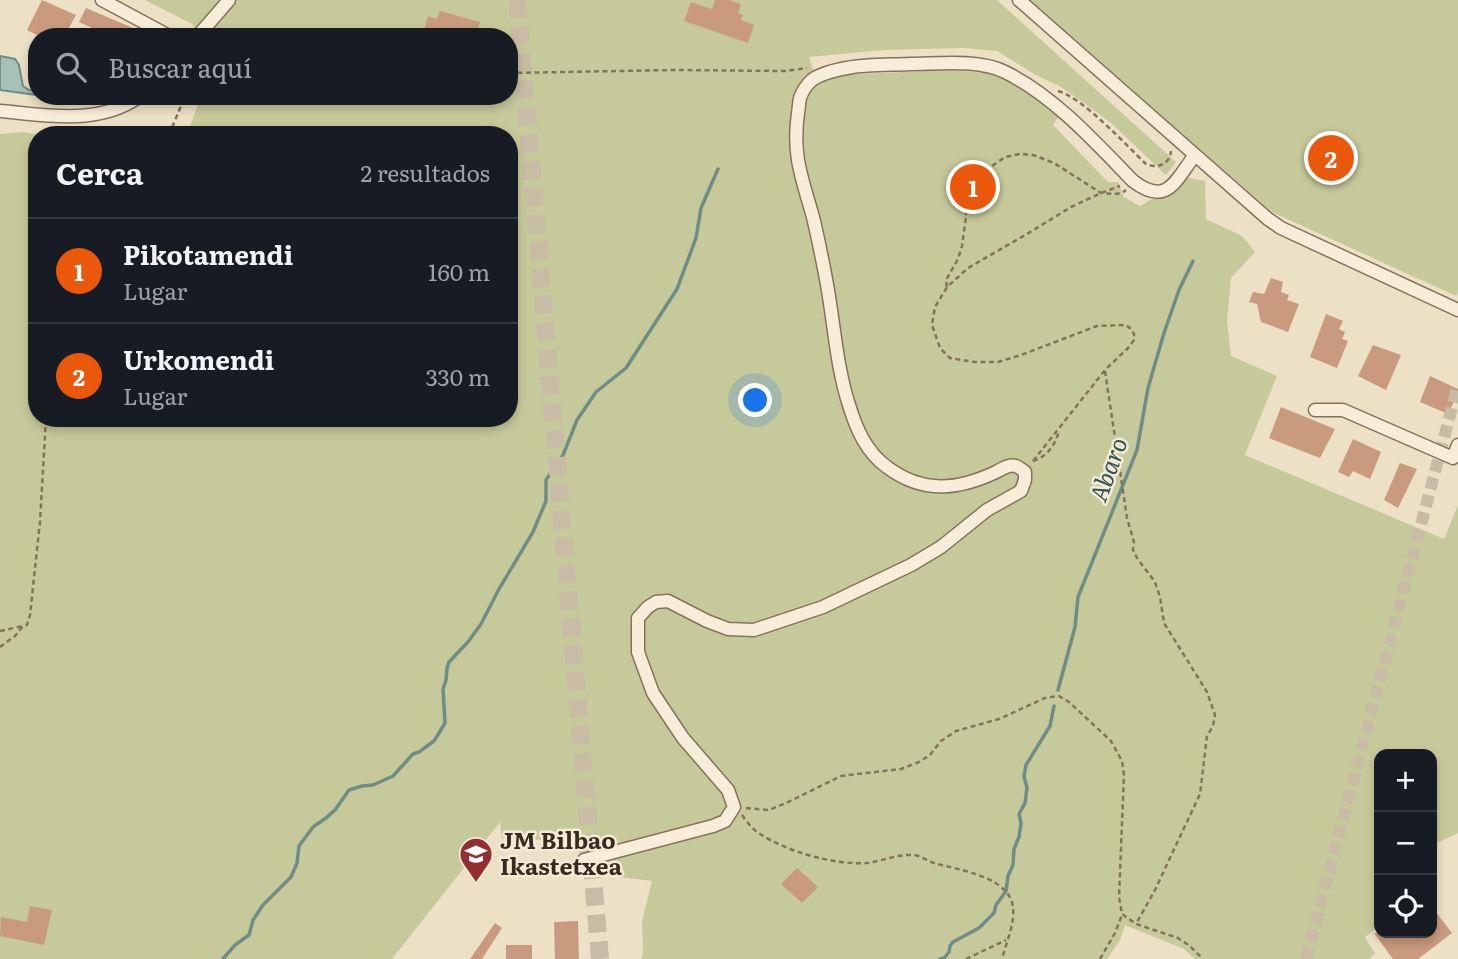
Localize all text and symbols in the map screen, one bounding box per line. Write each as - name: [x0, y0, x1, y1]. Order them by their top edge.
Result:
- search box: [28, 28, 518, 105]
- text: Buscar aquí: [108, 47, 252, 86]
- icon: search: [52, 48, 90, 86]
- pin: 2: [1308, 132, 1354, 184]
- text: Cerca: [56, 150, 143, 194]
- text: 2 resultados: [360, 155, 490, 189]
- pin: 1: [950, 161, 996, 213]
- text: Pikotamendi: [123, 234, 293, 273]
- text: 1: [74, 254, 84, 288]
- text: 160 m: [428, 254, 490, 288]
- text: Lugar: [123, 273, 187, 307]
- text: Urkomendi: [123, 339, 274, 378]
- text: 2: [73, 359, 85, 393]
- text: 330 m: [426, 359, 490, 393]
- text: Lugar: [123, 378, 187, 412]
- your location: [738, 383, 772, 417]
- water label: Abaro: [1079, 432, 1134, 506]
- map controls: [1374, 749, 1437, 938]
- button: +: [1374, 749, 1437, 812]
- button: −: [1374, 812, 1437, 875]
- place label: JM Bilbao Ikastetxea: [500, 822, 623, 882]
- school or university icon: JM Bilbao Ikastetxea: [457, 835, 495, 884]
- button: locate: [1374, 875, 1437, 938]

